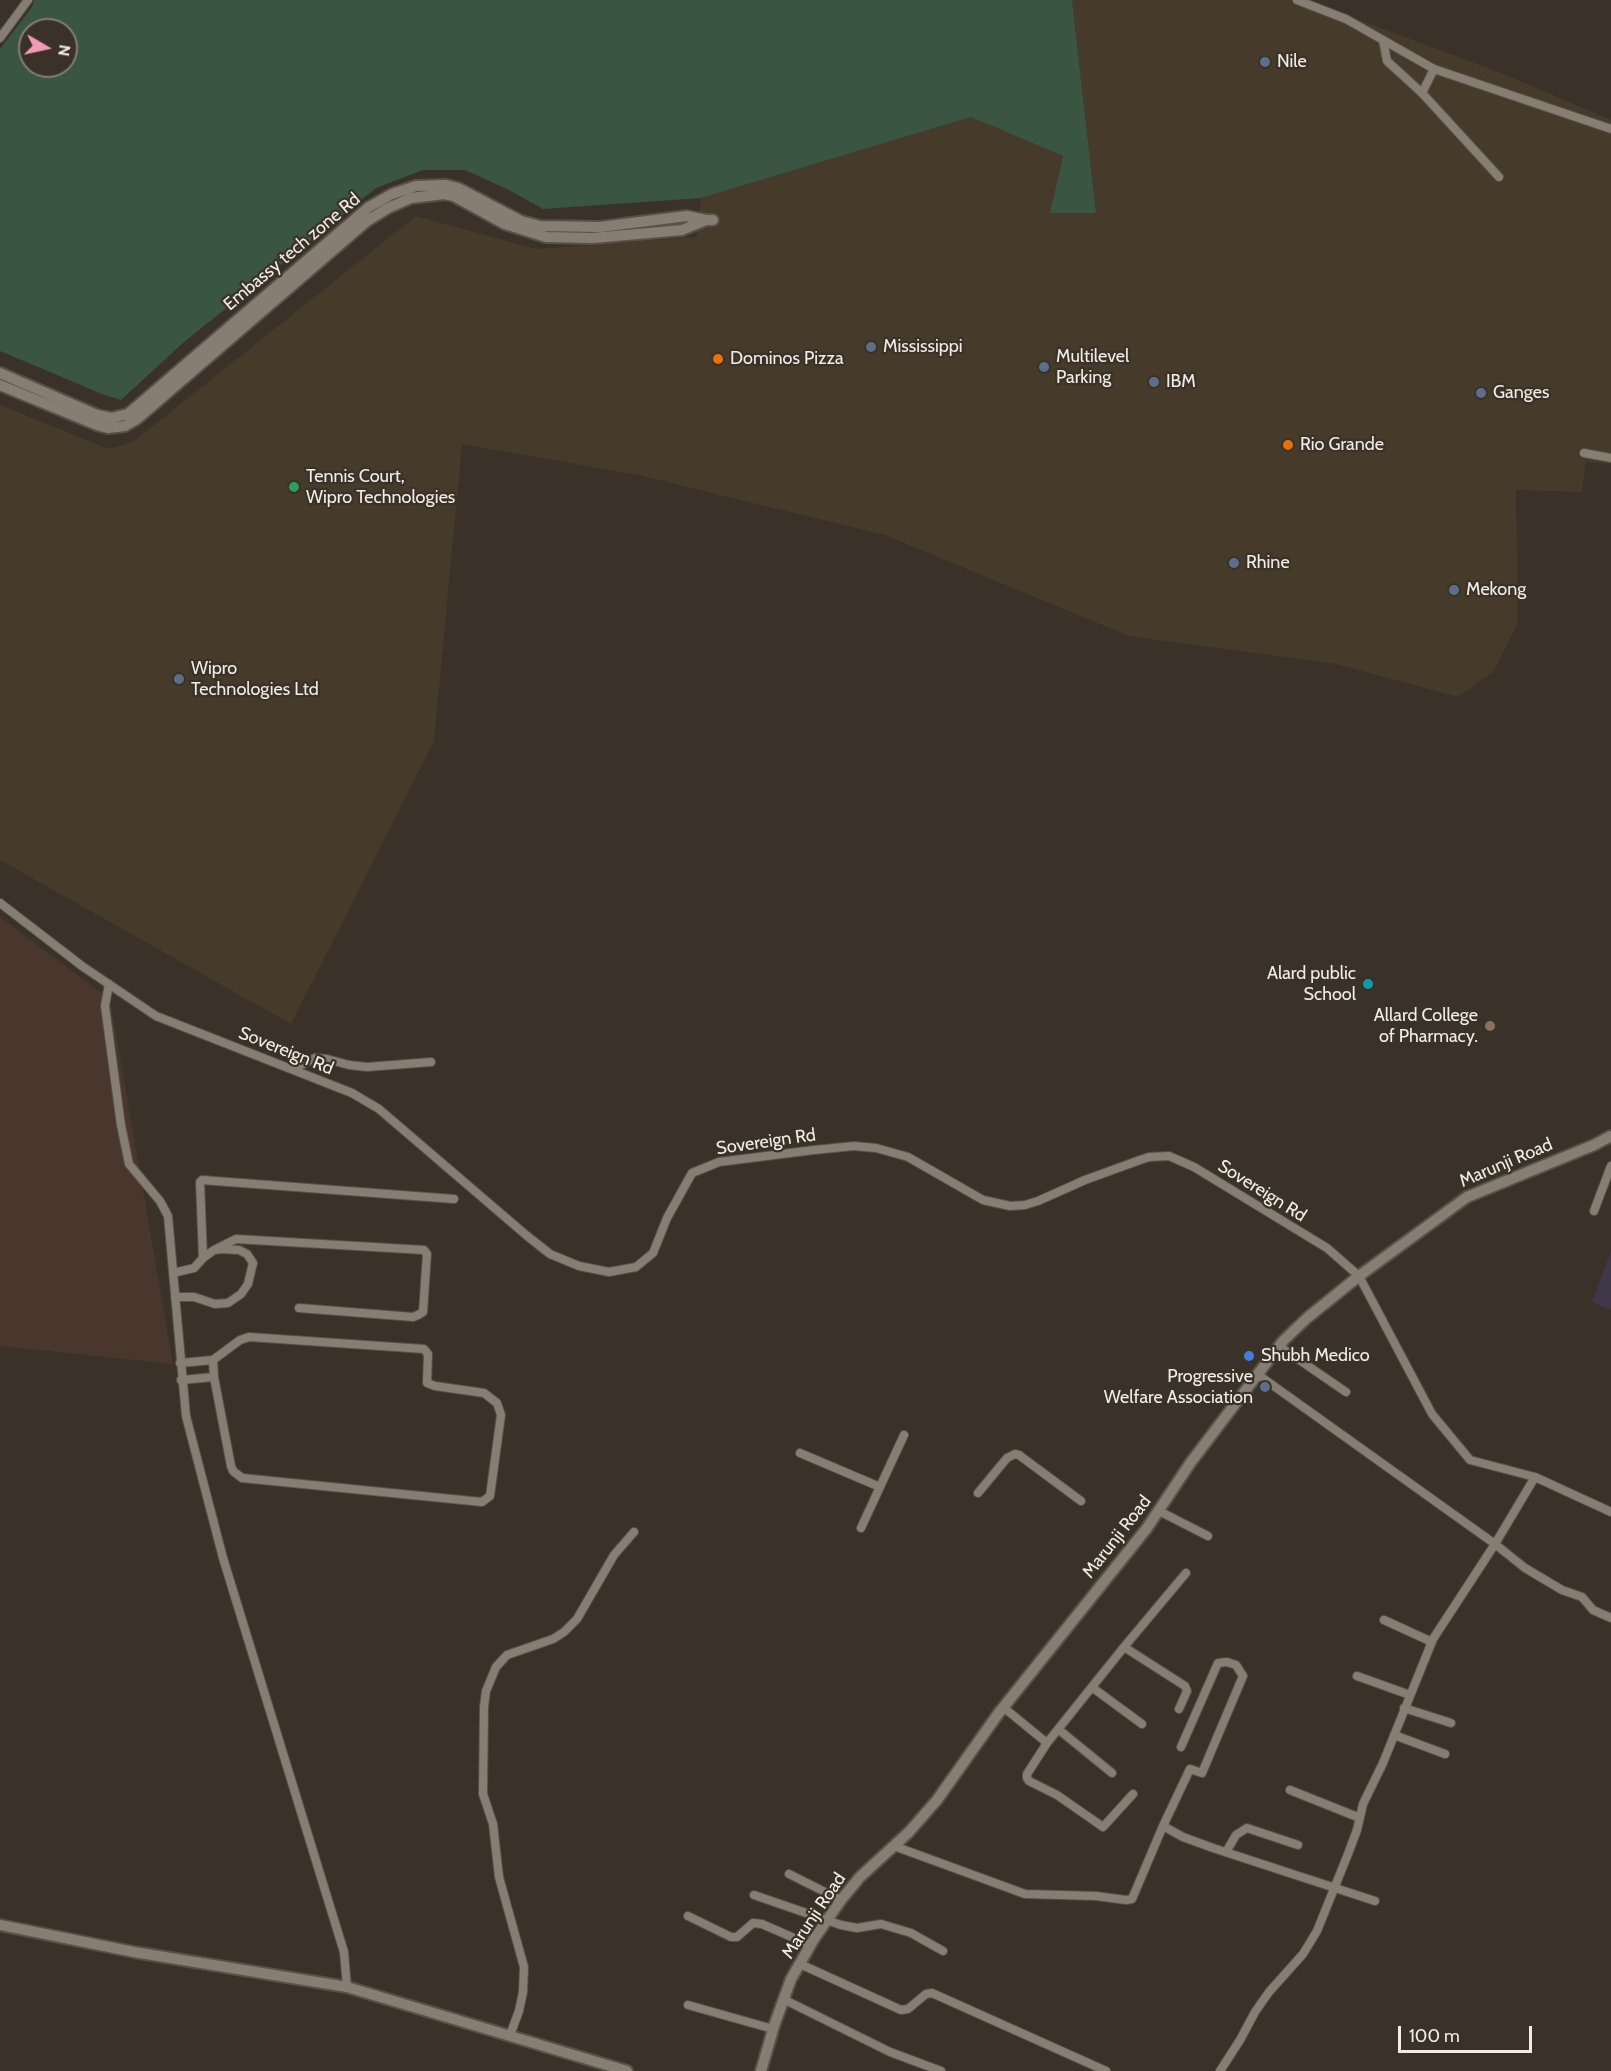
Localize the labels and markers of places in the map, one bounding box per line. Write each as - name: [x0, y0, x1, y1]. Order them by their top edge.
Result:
- place label: Nile: [1277, 51, 1307, 73]
- marker: Nile: [1258, 55, 1272, 69]
- place label: Mississippi: [883, 336, 963, 358]
- marker: Mississippi: [864, 340, 878, 354]
- place label: Multilevel Parking: [1056, 346, 1129, 388]
- place label: Dominos Pizza: [730, 348, 844, 370]
- marker: Dominos Pizza: [711, 352, 725, 366]
- marker: Multilevel Parking: [1037, 360, 1051, 374]
- place label: IBM: [1166, 371, 1196, 393]
- marker: IBM: [1147, 375, 1161, 389]
- place label: Ganges: [1493, 382, 1549, 404]
- marker: Ganges: [1474, 386, 1488, 400]
- place label: Rio Grande: [1300, 434, 1384, 456]
- marker: Rio Grande: [1281, 438, 1295, 452]
- place label: Tennis Court, Wipro Technologies: [306, 466, 455, 508]
- marker: Tennis Court, Wipro Technologies: [287, 480, 301, 494]
- place label: Rhine: [1246, 552, 1290, 574]
- marker: Rhine: [1227, 556, 1241, 570]
- place label: Mekong: [1466, 579, 1526, 601]
- marker: Mekong: [1447, 583, 1461, 597]
- place label: Wipro Technologies Ltd: [191, 658, 319, 700]
- marker: Wipro Technologies Ltd: [172, 672, 186, 686]
- place label: Alard public School: [1267, 963, 1356, 1006]
- marker: Alard public School: [1361, 977, 1375, 991]
- place label: Allard College of Pharmacy.: [1374, 1005, 1478, 1048]
- marker: Allard College of Pharmacy.: [1483, 1019, 1497, 1033]
- place label: Shubh Medico: [1261, 1345, 1370, 1367]
- marker: Shubh Medico: [1242, 1349, 1256, 1363]
- place label: Progressive Welfare Association: [1104, 1366, 1253, 1408]
- marker: Progressive Welfare Association: [1258, 1380, 1272, 1394]

